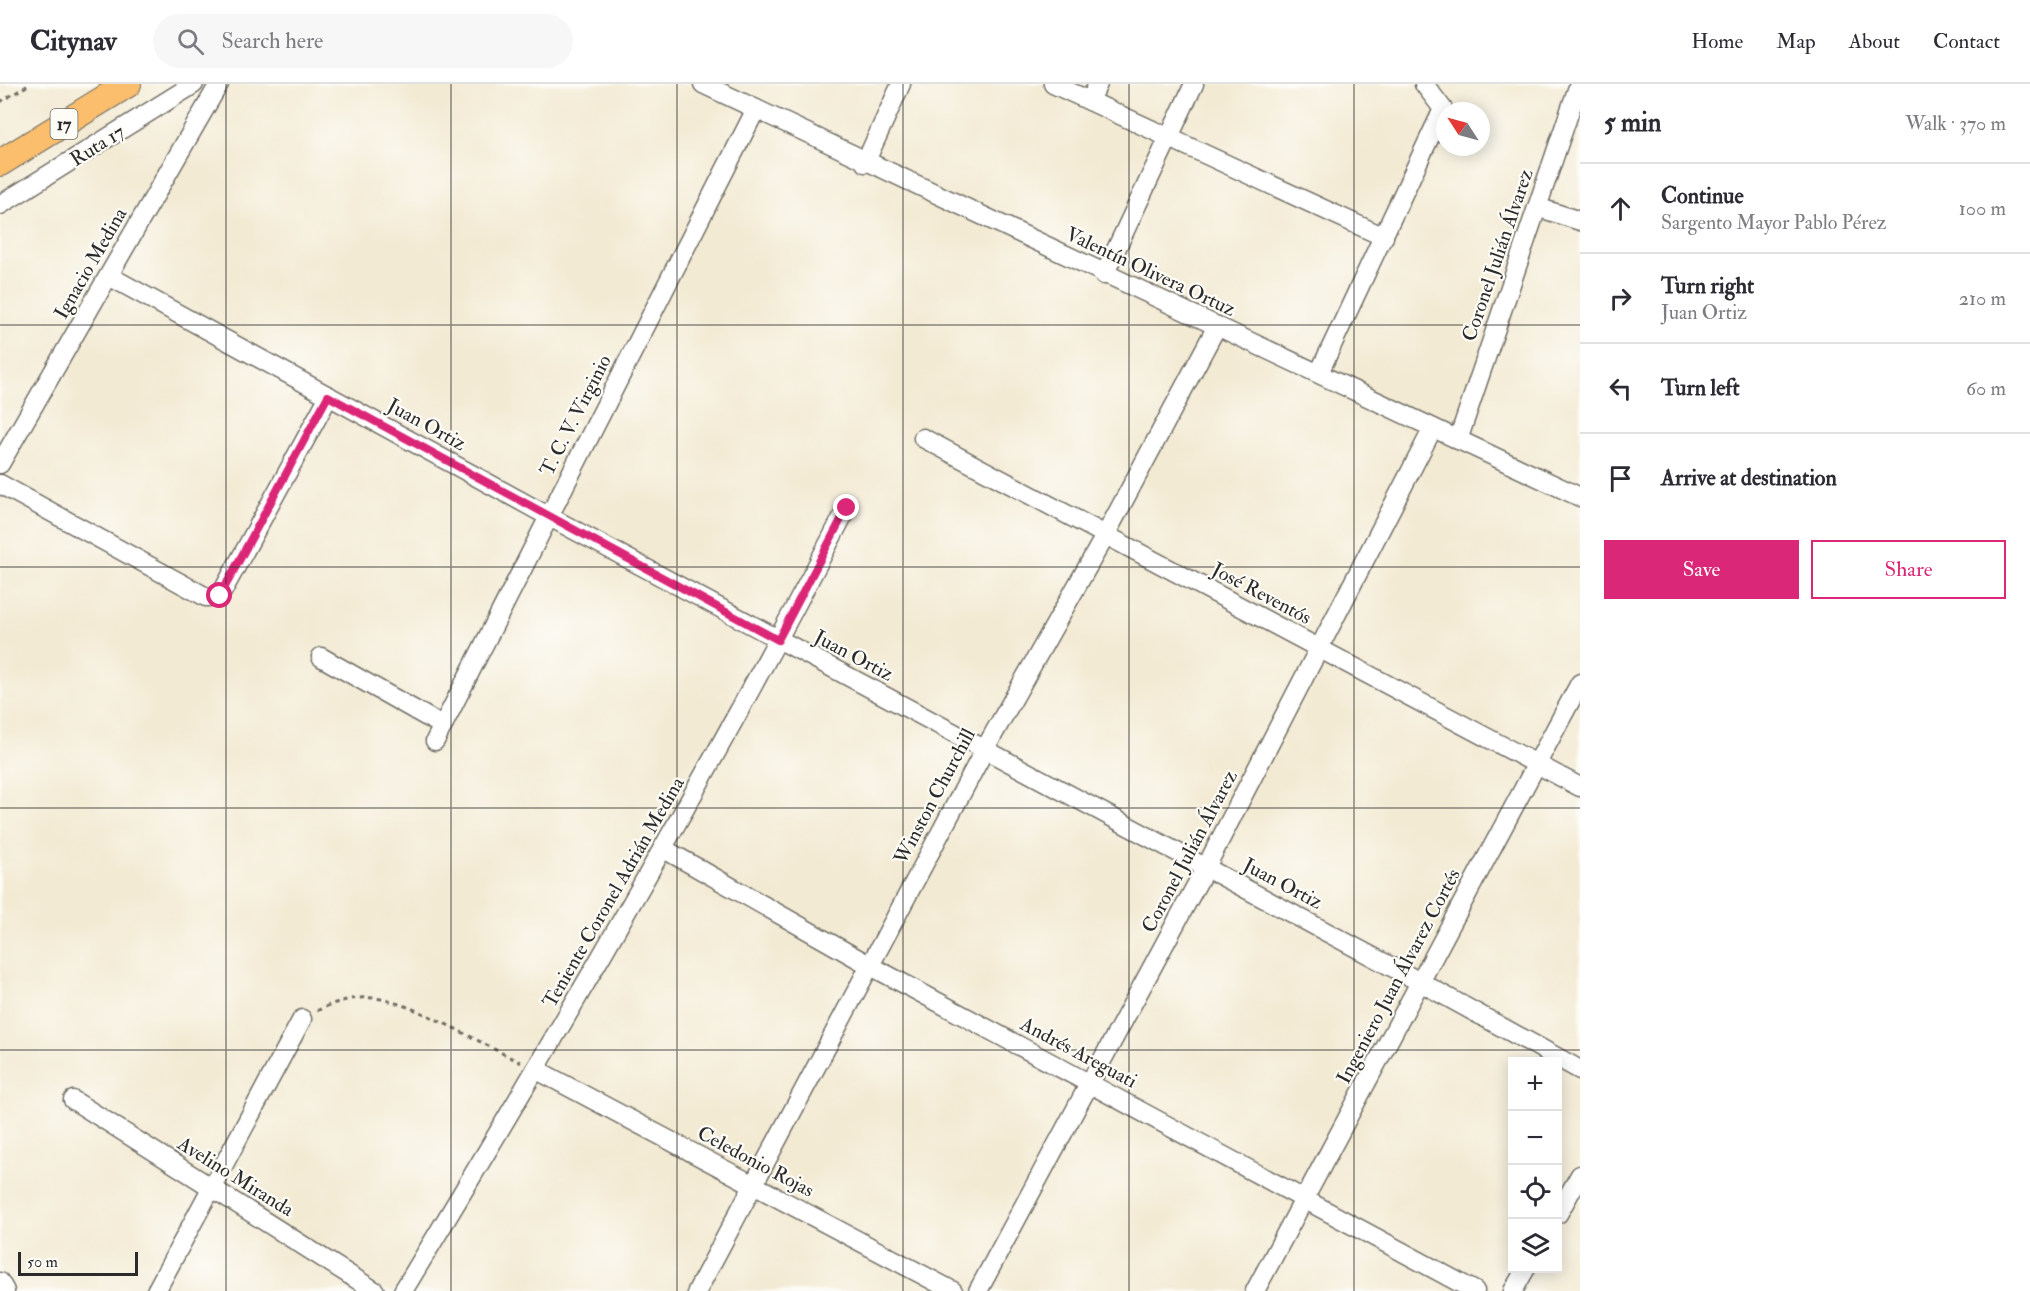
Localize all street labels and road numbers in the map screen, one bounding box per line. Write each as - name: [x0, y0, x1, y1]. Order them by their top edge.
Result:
- road number: 17: [50, 109, 78, 139]
- street label: Ruta 17: [65, 119, 129, 172]
- street label: Coronel Julián Álvarez: [1455, 165, 1539, 345]
- street label: Ignacio Medina: [48, 202, 133, 323]
- street label: Valentín Olivera Ortuz: [1062, 221, 1240, 322]
- street label: T. C. V. Virginio: [534, 351, 617, 480]
- street label: Juan Ortiz: [382, 392, 471, 456]
- street label: José Reventós: [1207, 556, 1316, 630]
- street label: Juan Ortiz: [809, 624, 898, 687]
- street label: Winston Churchill: [888, 724, 981, 869]
- street label: Coronel Julián Álvarez: [1135, 765, 1243, 937]
- street label: Teniente Coronel Adrián Medina: [537, 772, 690, 1012]
- street label: Juan Ortiz: [1238, 852, 1327, 915]
- street label: Ingeniero Juan Álvarez Cortés: [1330, 864, 1466, 1088]
- street label: Andrés Areguati: [1015, 1011, 1141, 1094]
- street label: Celedonio Rojas: [693, 1120, 819, 1203]
- street label: Avelino Miranda: [172, 1130, 299, 1222]

